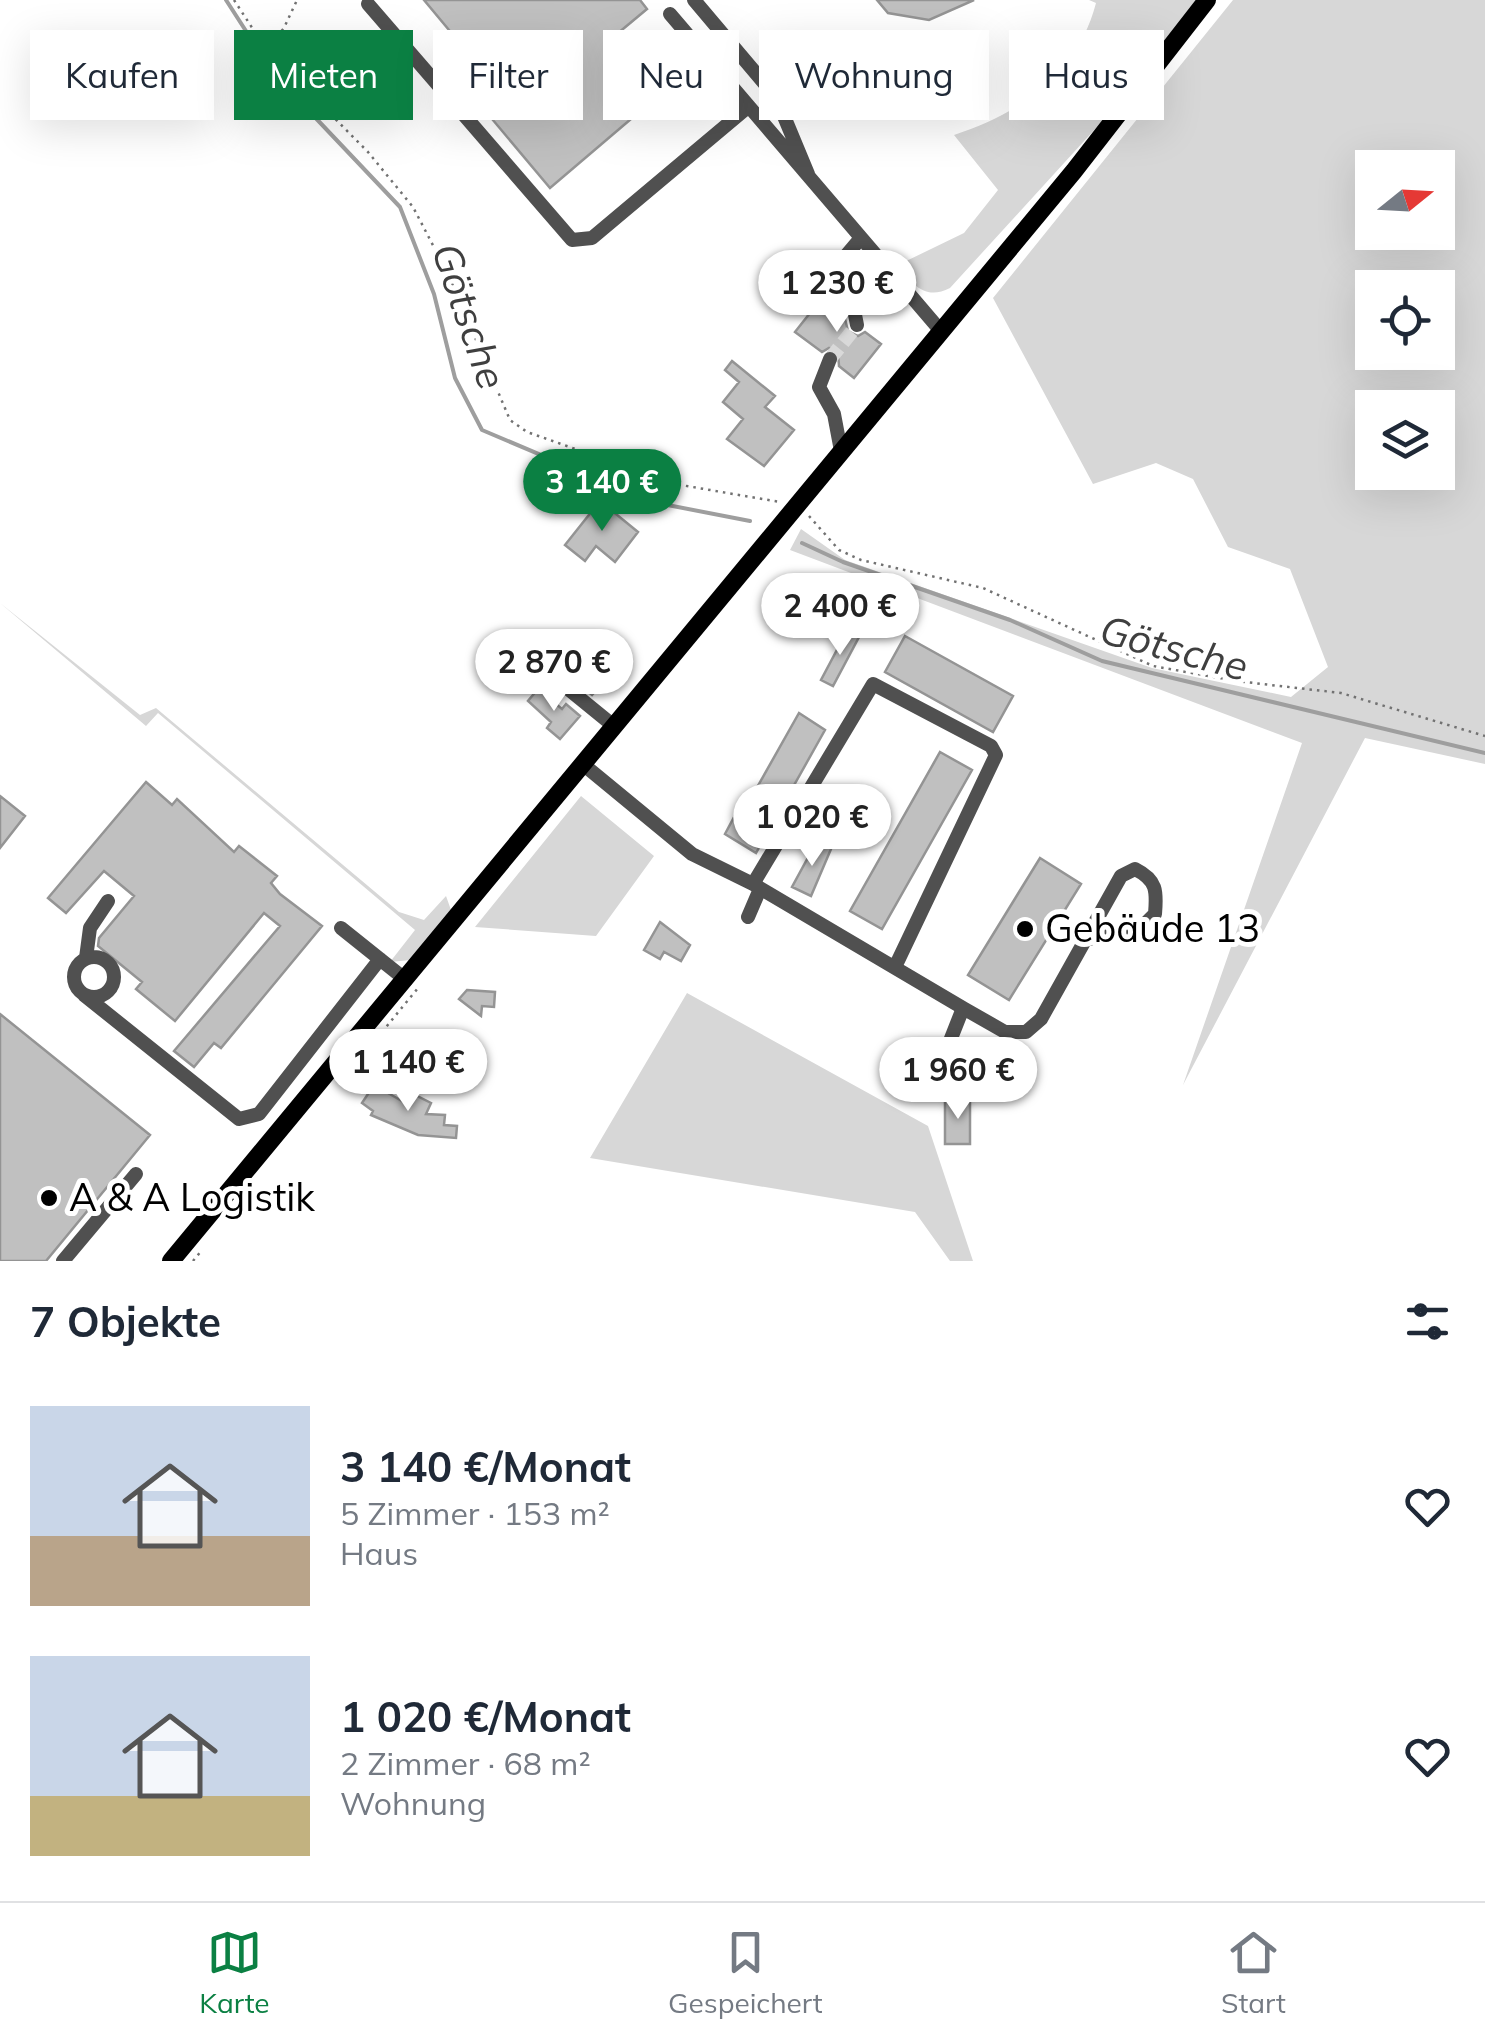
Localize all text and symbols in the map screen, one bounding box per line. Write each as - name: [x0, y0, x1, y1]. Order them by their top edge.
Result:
- chip: Kaufen: [30, 30, 214, 120]
- chip: Mieten: [234, 30, 413, 120]
- chip: Filter: [433, 30, 583, 120]
- chip: Neu: [603, 30, 739, 120]
- chip: Wohnung: [759, 30, 989, 120]
- chip: Haus: [1009, 30, 1164, 120]
- north arrow: [1355, 150, 1455, 250]
- map controls: [1355, 150, 1455, 490]
- water label: Götsche: [422, 236, 518, 395]
- pin: 1 230 €: [745, 250, 929, 335]
- text: 1 230 €: [780, 262, 894, 302]
- button: locate: [1355, 270, 1455, 370]
- button: layers: [1355, 390, 1455, 490]
- pin: 3 140 €: [510, 449, 694, 534]
- text: 3 140 €: [545, 461, 659, 501]
- pin: 2 400 €: [748, 573, 932, 658]
- text: 2 400 €: [783, 585, 897, 625]
- water label: Götsche: [1095, 603, 1254, 691]
- pin: 2 870 €: [462, 629, 646, 714]
- text: 2 870 €: [497, 641, 611, 681]
- pin: 1 020 €: [720, 784, 904, 869]
- text: 1 020 €: [755, 796, 869, 836]
- place label: Gebäude 13: [1045, 904, 1260, 952]
- marker: Gebäude 13: [1014, 918, 1036, 940]
- pin: 1 140 €: [316, 1029, 500, 1114]
- pin: 1 960 €: [866, 1037, 1050, 1122]
- text: 1 140 €: [351, 1041, 465, 1081]
- text: 1 960 €: [901, 1049, 1015, 1089]
- place label: A & A Logistik: [69, 1173, 315, 1221]
- marker: A & A Logistik: [38, 1187, 60, 1209]
- icon: filters: [1400, 1294, 1455, 1349]
- text: 7 Objekte: [30, 1295, 221, 1348]
- text: 3 140 €/Monat: [340, 1440, 631, 1493]
- icon: home: [110, 1446, 230, 1566]
- icon: heart: [1400, 1479, 1455, 1534]
- text: 5 Zimmer · 153 m²: [340, 1493, 610, 1533]
- text: Haus: [340, 1533, 418, 1573]
- text: 1 020 €/Monat: [340, 1690, 631, 1743]
- icon: home: [110, 1696, 230, 1816]
- icon: heart: [1400, 1729, 1455, 1784]
- text: 2 Zimmer · 68 m²: [340, 1743, 591, 1783]
- text: Wohnung: [340, 1783, 486, 1823]
- tab: Karte: [199, 1925, 270, 2020]
- tab: Gespeichert: [668, 1925, 823, 2020]
- tab: Start: [1221, 1925, 1286, 2020]

